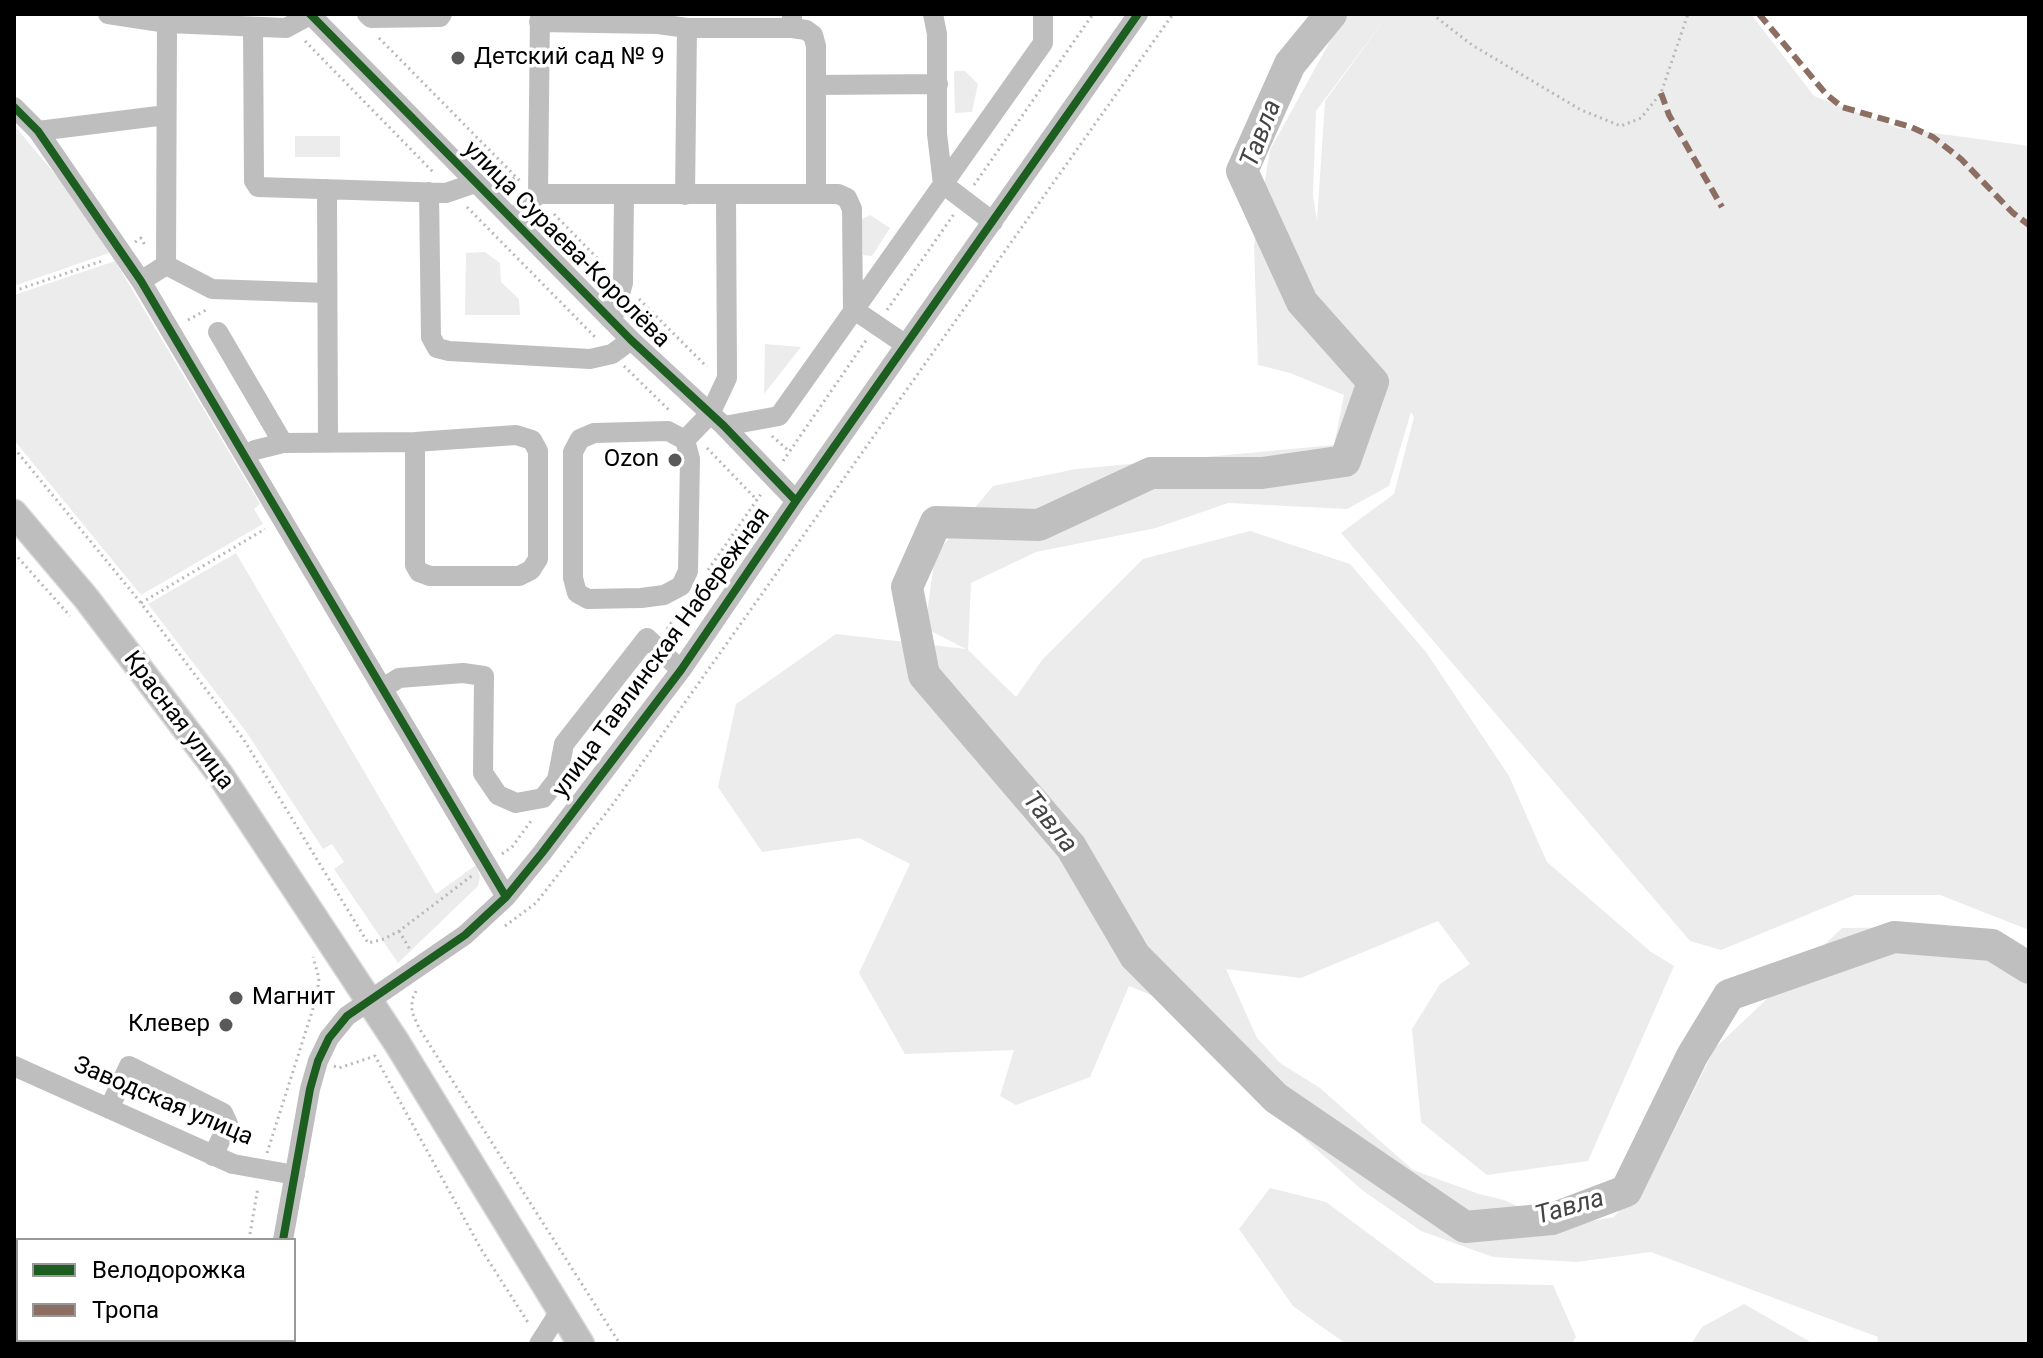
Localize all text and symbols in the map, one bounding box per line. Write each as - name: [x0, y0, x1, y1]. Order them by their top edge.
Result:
- place label: Детский сад № 9: [474, 44, 665, 72]
- marker: Детский сад № 9: [449, 49, 467, 67]
- water label: Тавла: [1235, 96, 1289, 172]
- street label: улица Сураева-Королёва: [457, 136, 675, 354]
- place label: Ozon: [604, 446, 659, 474]
- marker: Ozon: [666, 451, 684, 469]
- street label: улица Тавлинская Набережная: [547, 502, 777, 804]
- street label: Красная улица: [117, 646, 239, 796]
- water label: Тавла: [1015, 786, 1083, 860]
- place label: Магнит: [252, 984, 335, 1012]
- marker: Магнит: [227, 989, 245, 1007]
- place label: Клевер: [128, 1011, 210, 1039]
- marker: Клевер: [217, 1016, 235, 1034]
- street label: Заводская улица: [69, 1051, 257, 1153]
- water label: Тавла: [1532, 1183, 1608, 1233]
- legend: [16, 1238, 296, 1342]
- text: Велодорожка: [92, 1256, 246, 1284]
- text: Тропа: [92, 1296, 159, 1324]

